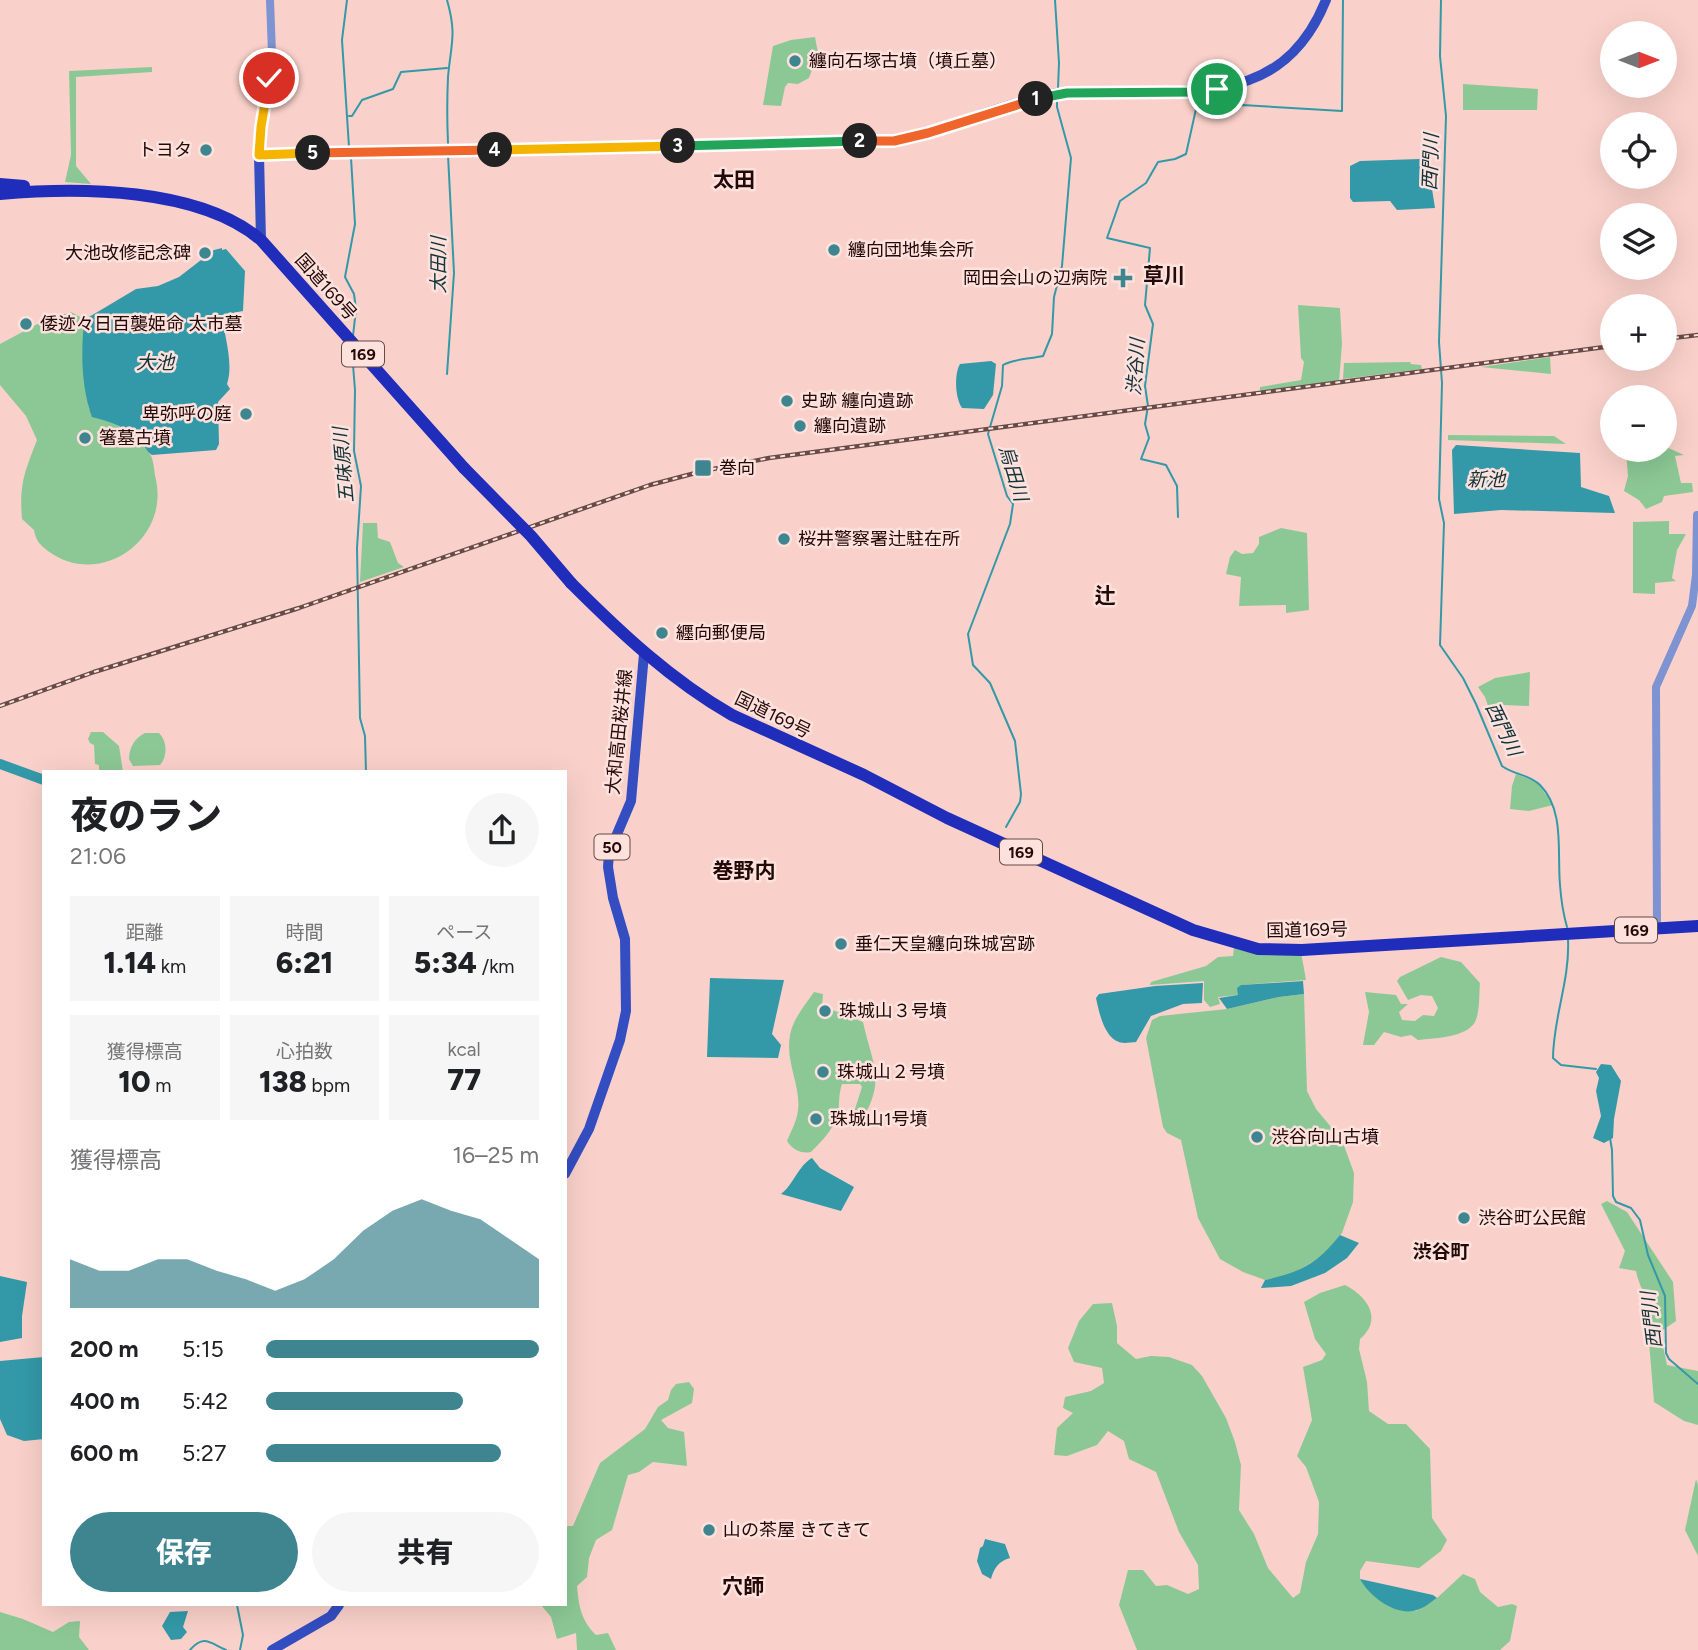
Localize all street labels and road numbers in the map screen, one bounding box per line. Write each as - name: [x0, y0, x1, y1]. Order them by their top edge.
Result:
- street label: 国道169号: [290, 249, 362, 325]
- road number: 169: [342, 342, 384, 366]
- street label: 大和高田桜井線: [601, 668, 637, 796]
- street label: 国道169号: [731, 687, 815, 743]
- road number: 50: [594, 834, 630, 860]
- road number: 169: [1000, 839, 1042, 864]
- street label: 国道169号: [1266, 918, 1348, 942]
- road number: 169: [1615, 918, 1657, 942]

